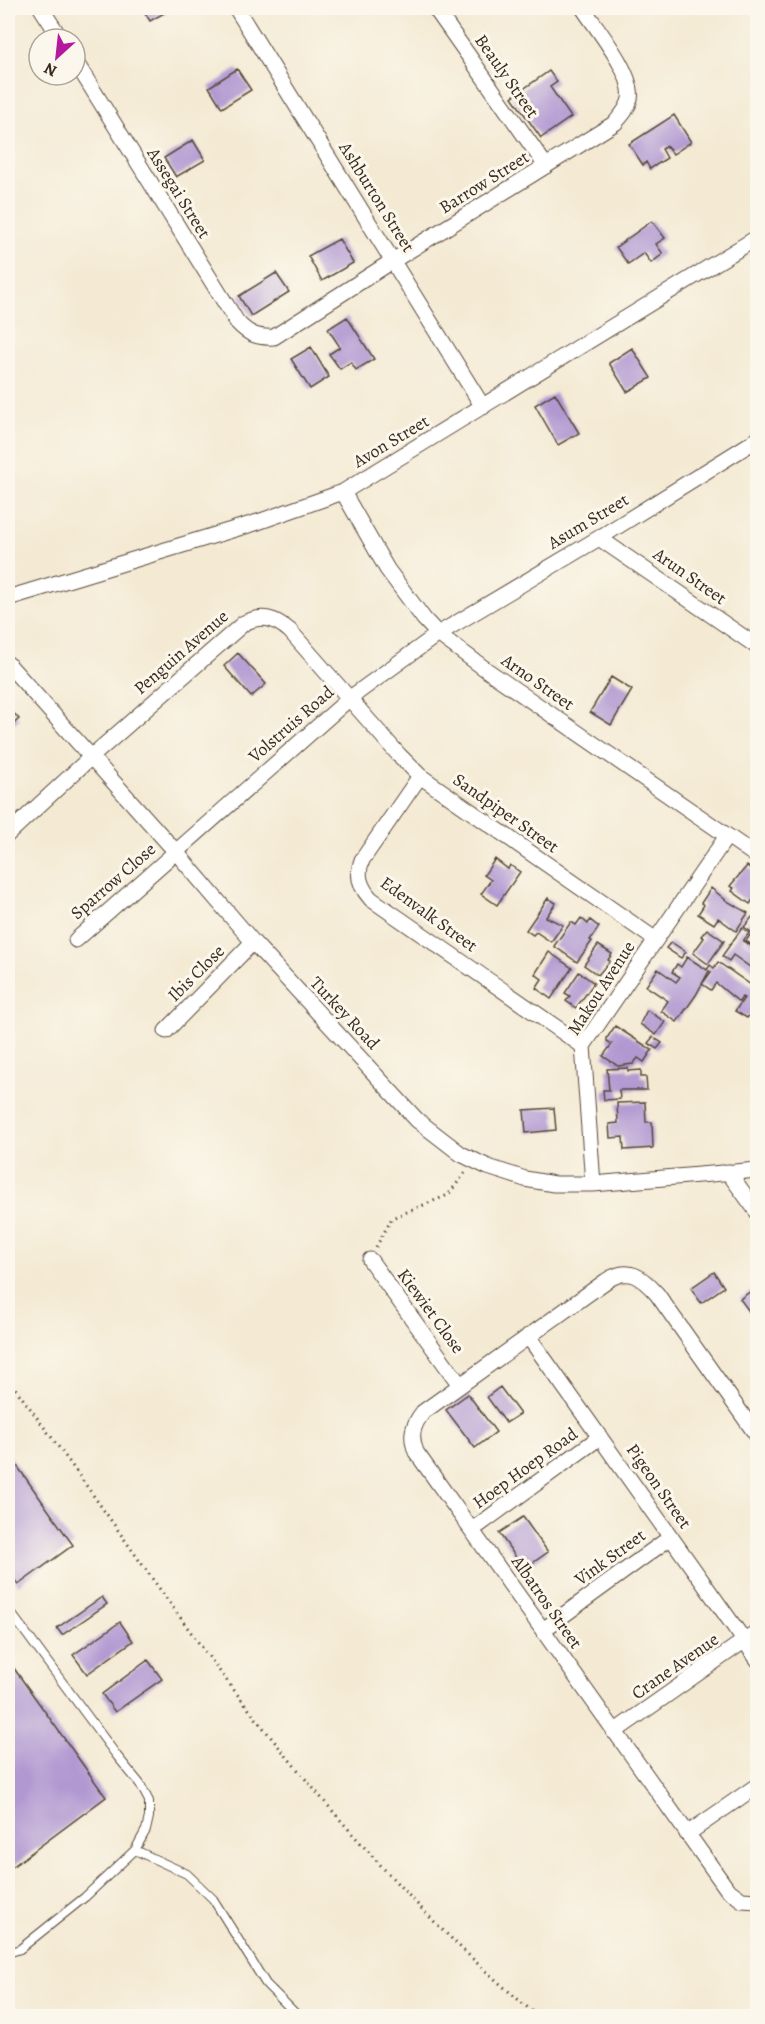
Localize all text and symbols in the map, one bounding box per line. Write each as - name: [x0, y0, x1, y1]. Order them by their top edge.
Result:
- north arrow: [27, 27, 87, 87]
- street label: Beauly Street: [469, 29, 545, 123]
- text: N: [40, 57, 61, 82]
- street label: Ashburton Street: [333, 136, 421, 257]
- street label: Assegai Street: [141, 142, 216, 243]
- street label: Barrow Street: [434, 145, 534, 219]
- street label: Avon Street: [348, 409, 433, 474]
- street label: Asum Street: [542, 487, 633, 555]
- street label: Arun Street: [648, 541, 732, 610]
- street label: Penguin Avenue: [129, 604, 233, 700]
- street label: Arno Street: [496, 648, 579, 716]
- street label: Volstruis Road: [242, 680, 339, 769]
- street label: Sandpiper Street: [448, 768, 564, 858]
- street label: Sparrow Close: [65, 837, 161, 925]
- street label: Edenvalk Street: [376, 871, 483, 957]
- street label: Makou Avenue: [562, 936, 640, 1040]
- street label: Ibis Close: [162, 939, 230, 1007]
- street label: Turkey Road: [305, 971, 385, 1055]
- street label: Kiewiet Close: [392, 1264, 470, 1358]
- street label: Hoep Hoep Road: [468, 1422, 583, 1514]
- street label: Pigeon Street: [621, 1439, 697, 1533]
- street label: Vink Street: [569, 1523, 650, 1591]
- street label: Albatros Street: [505, 1550, 588, 1653]
- street label: Crane Avenue: [627, 1627, 723, 1705]

